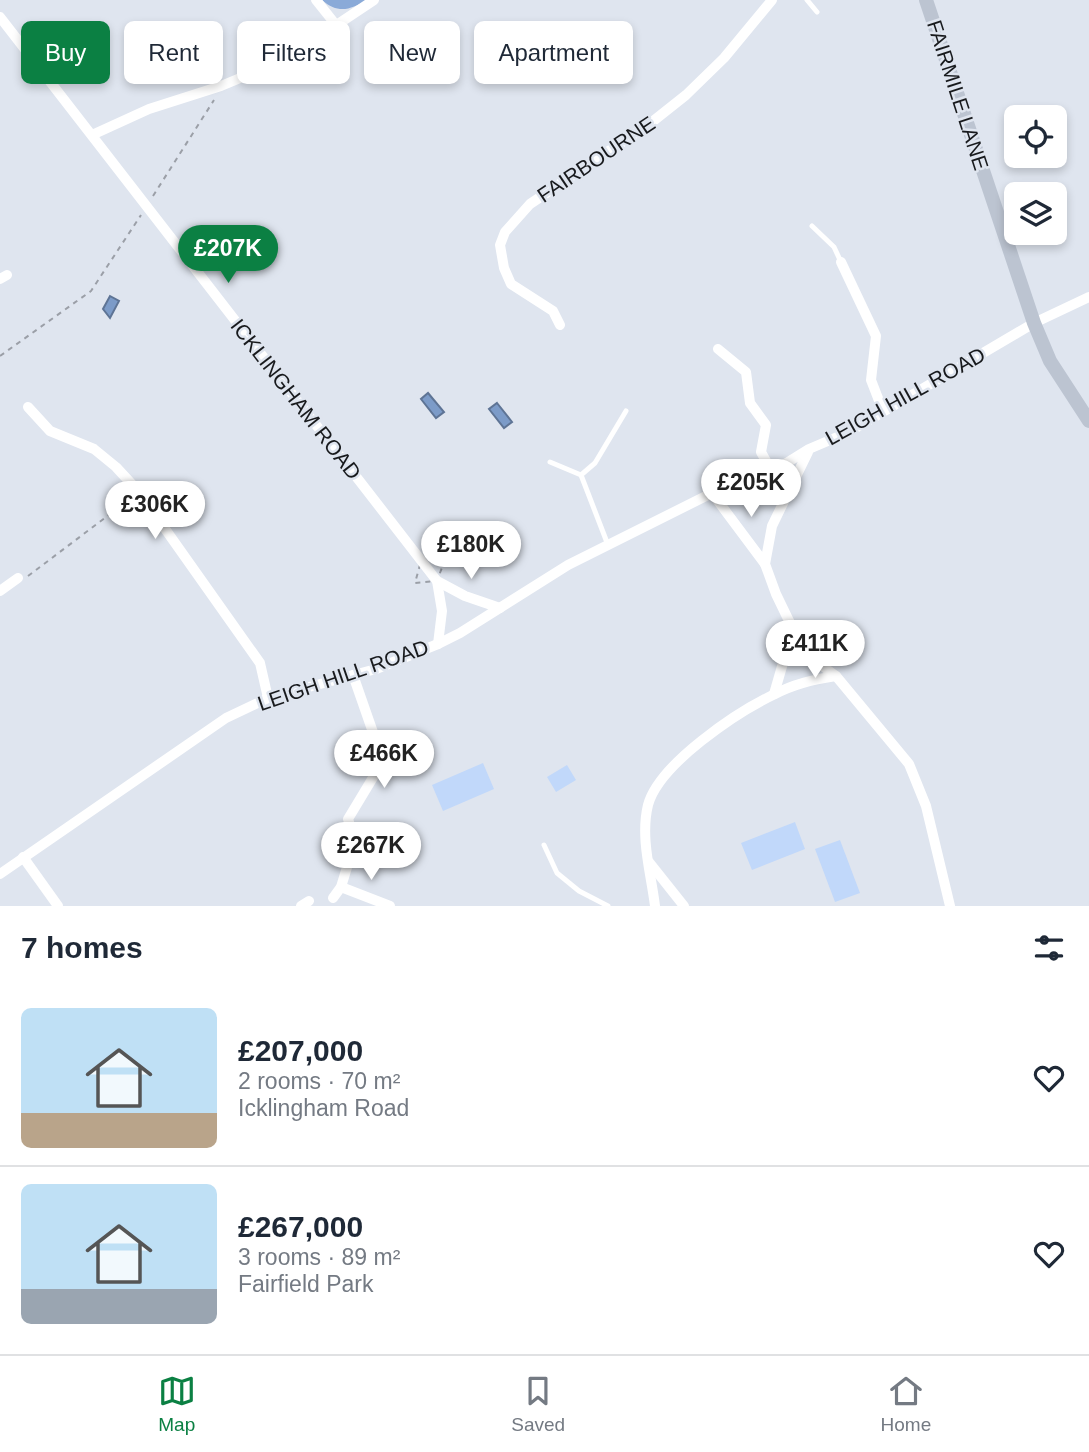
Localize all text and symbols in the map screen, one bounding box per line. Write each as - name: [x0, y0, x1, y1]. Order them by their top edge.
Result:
- street label: FAIRMILE LANE: [923, 17, 993, 173]
- chip: Buy: [21, 21, 110, 84]
- chip: Rent: [124, 21, 223, 84]
- chip: Filters: [237, 21, 350, 84]
- chip: New: [364, 21, 460, 84]
- chip: Apartment: [474, 21, 633, 84]
- map controls: [1004, 105, 1067, 245]
- button: locate: [1004, 105, 1067, 168]
- street label: FAIRBOURNE: [533, 111, 659, 207]
- button: layers: [1004, 182, 1067, 245]
- pin: £207K: [179, 226, 277, 285]
- text: £207K: [194, 235, 262, 261]
- street label: ICKLINGHAM ROAD: [226, 314, 366, 484]
- street label: LEIGH HILL ROAD: [821, 343, 989, 449]
- pin: £205K: [702, 460, 800, 519]
- text: £205K: [717, 469, 785, 495]
- pin: £306K: [106, 482, 204, 541]
- text: £306K: [121, 491, 189, 517]
- pin: £180K: [422, 522, 520, 581]
- text: £180K: [437, 531, 505, 557]
- pin: £411K: [766, 620, 864, 680]
- text: £411K: [782, 630, 848, 656]
- street label: LEIGH HILL ROAD: [255, 635, 431, 715]
- pin: £466K: [335, 730, 433, 790]
- text: £466K: [350, 740, 418, 766]
- pin: £267K: [322, 822, 420, 882]
- text: £267K: [337, 832, 405, 858]
- icon: filters: [1030, 929, 1068, 967]
- text: 7 homes: [21, 931, 143, 964]
- text: £207,000: [238, 1034, 363, 1067]
- icon: home: [77, 1036, 161, 1120]
- icon: heart: [1030, 1059, 1068, 1097]
- text: 2 rooms · 70 m²: [238, 1068, 400, 1094]
- text: Icklingham Road: [238, 1095, 409, 1121]
- text: £267,000: [238, 1210, 363, 1243]
- icon: home: [77, 1212, 161, 1296]
- icon: heart: [1030, 1235, 1068, 1273]
- text: 3 rooms · 89 m²: [238, 1244, 400, 1270]
- text: Fairfield Park: [238, 1271, 373, 1297]
- tab: Map: [158, 1372, 196, 1436]
- tab: Saved: [511, 1372, 565, 1436]
- tab: Home: [881, 1372, 931, 1436]

